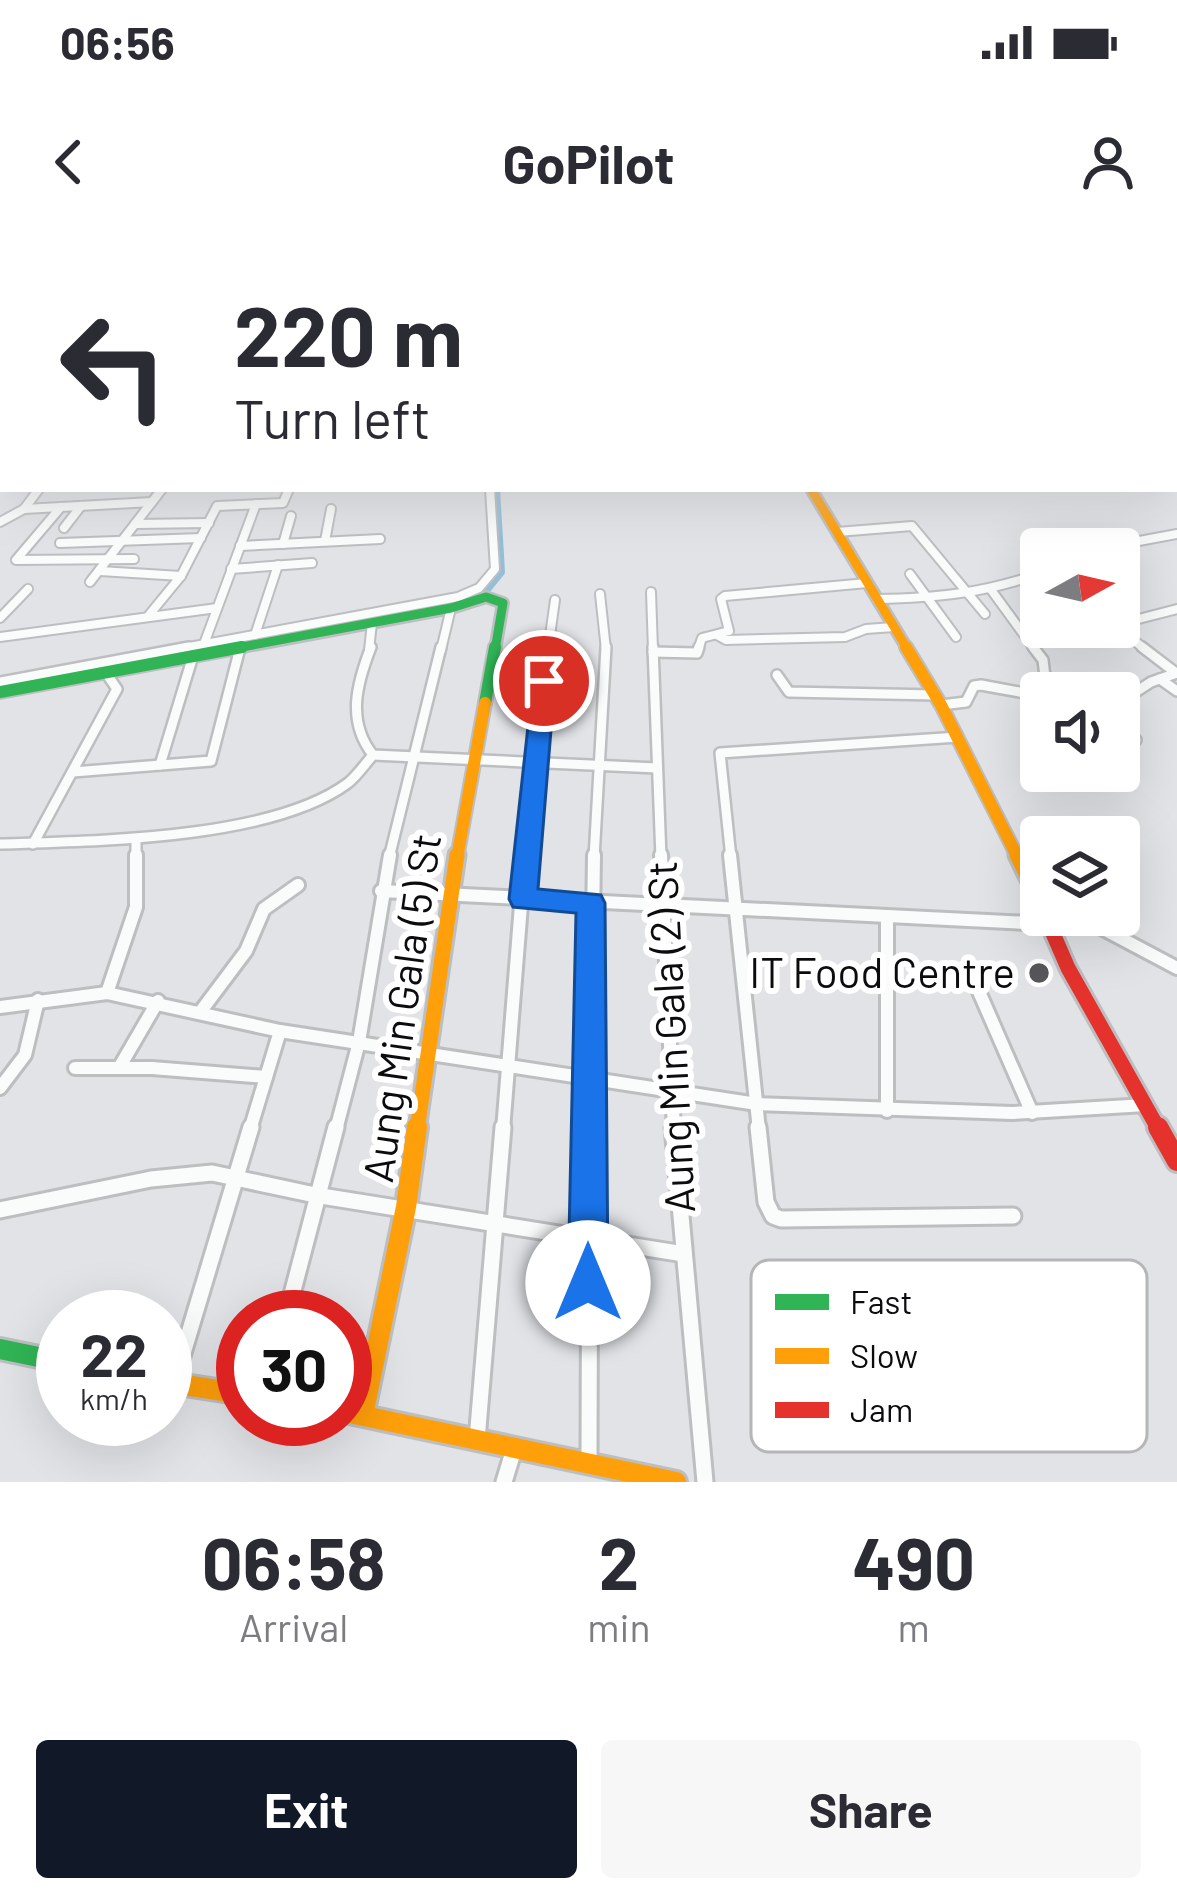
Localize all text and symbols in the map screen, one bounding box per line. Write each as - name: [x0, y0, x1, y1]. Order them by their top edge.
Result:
- text: 06:56: [60, 15, 175, 69]
- icon: back: [36, 129, 102, 195]
- icon: person: [1075, 129, 1141, 195]
- text: GoPilot: [502, 130, 675, 195]
- text: 220 m: [234, 283, 463, 384]
- icon: left: [36, 288, 192, 444]
- text: Turn left: [234, 385, 431, 450]
- north arrow: [1020, 528, 1140, 648]
- map controls: [1020, 528, 1140, 936]
- pin: [493, 630, 595, 732]
- icon: arrive: [511, 648, 577, 714]
- button: sound: [1020, 672, 1140, 792]
- button: layers: [1020, 816, 1140, 936]
- street label: Aung Min Gala (5) St: [351, 830, 450, 1185]
- street label: Aung Min Gala (2) St: [635, 860, 704, 1214]
- place label: IT Food Centre: [749, 946, 1015, 996]
- marker: IT Food Centre: [1026, 960, 1052, 986]
- position arrow: [525, 1220, 651, 1346]
- legend: [751, 1260, 1147, 1452]
- text: Fast: [850, 1281, 912, 1321]
- speed limit sign: 30: [216, 1290, 372, 1446]
- text: 22: [80, 1317, 148, 1389]
- text: Slow: [850, 1335, 918, 1375]
- text: km/h: [80, 1380, 148, 1416]
- text: Jam: [850, 1389, 913, 1429]
- text: 06:58: [202, 1518, 385, 1604]
- text: 2: [599, 1518, 639, 1604]
- text: 490: [852, 1518, 975, 1604]
- text: Arrival: [239, 1603, 348, 1650]
- text: min: [587, 1603, 651, 1650]
- text: m: [898, 1603, 930, 1650]
- button: Exit: [36, 1740, 577, 1878]
- button: Share: [601, 1740, 1141, 1878]

